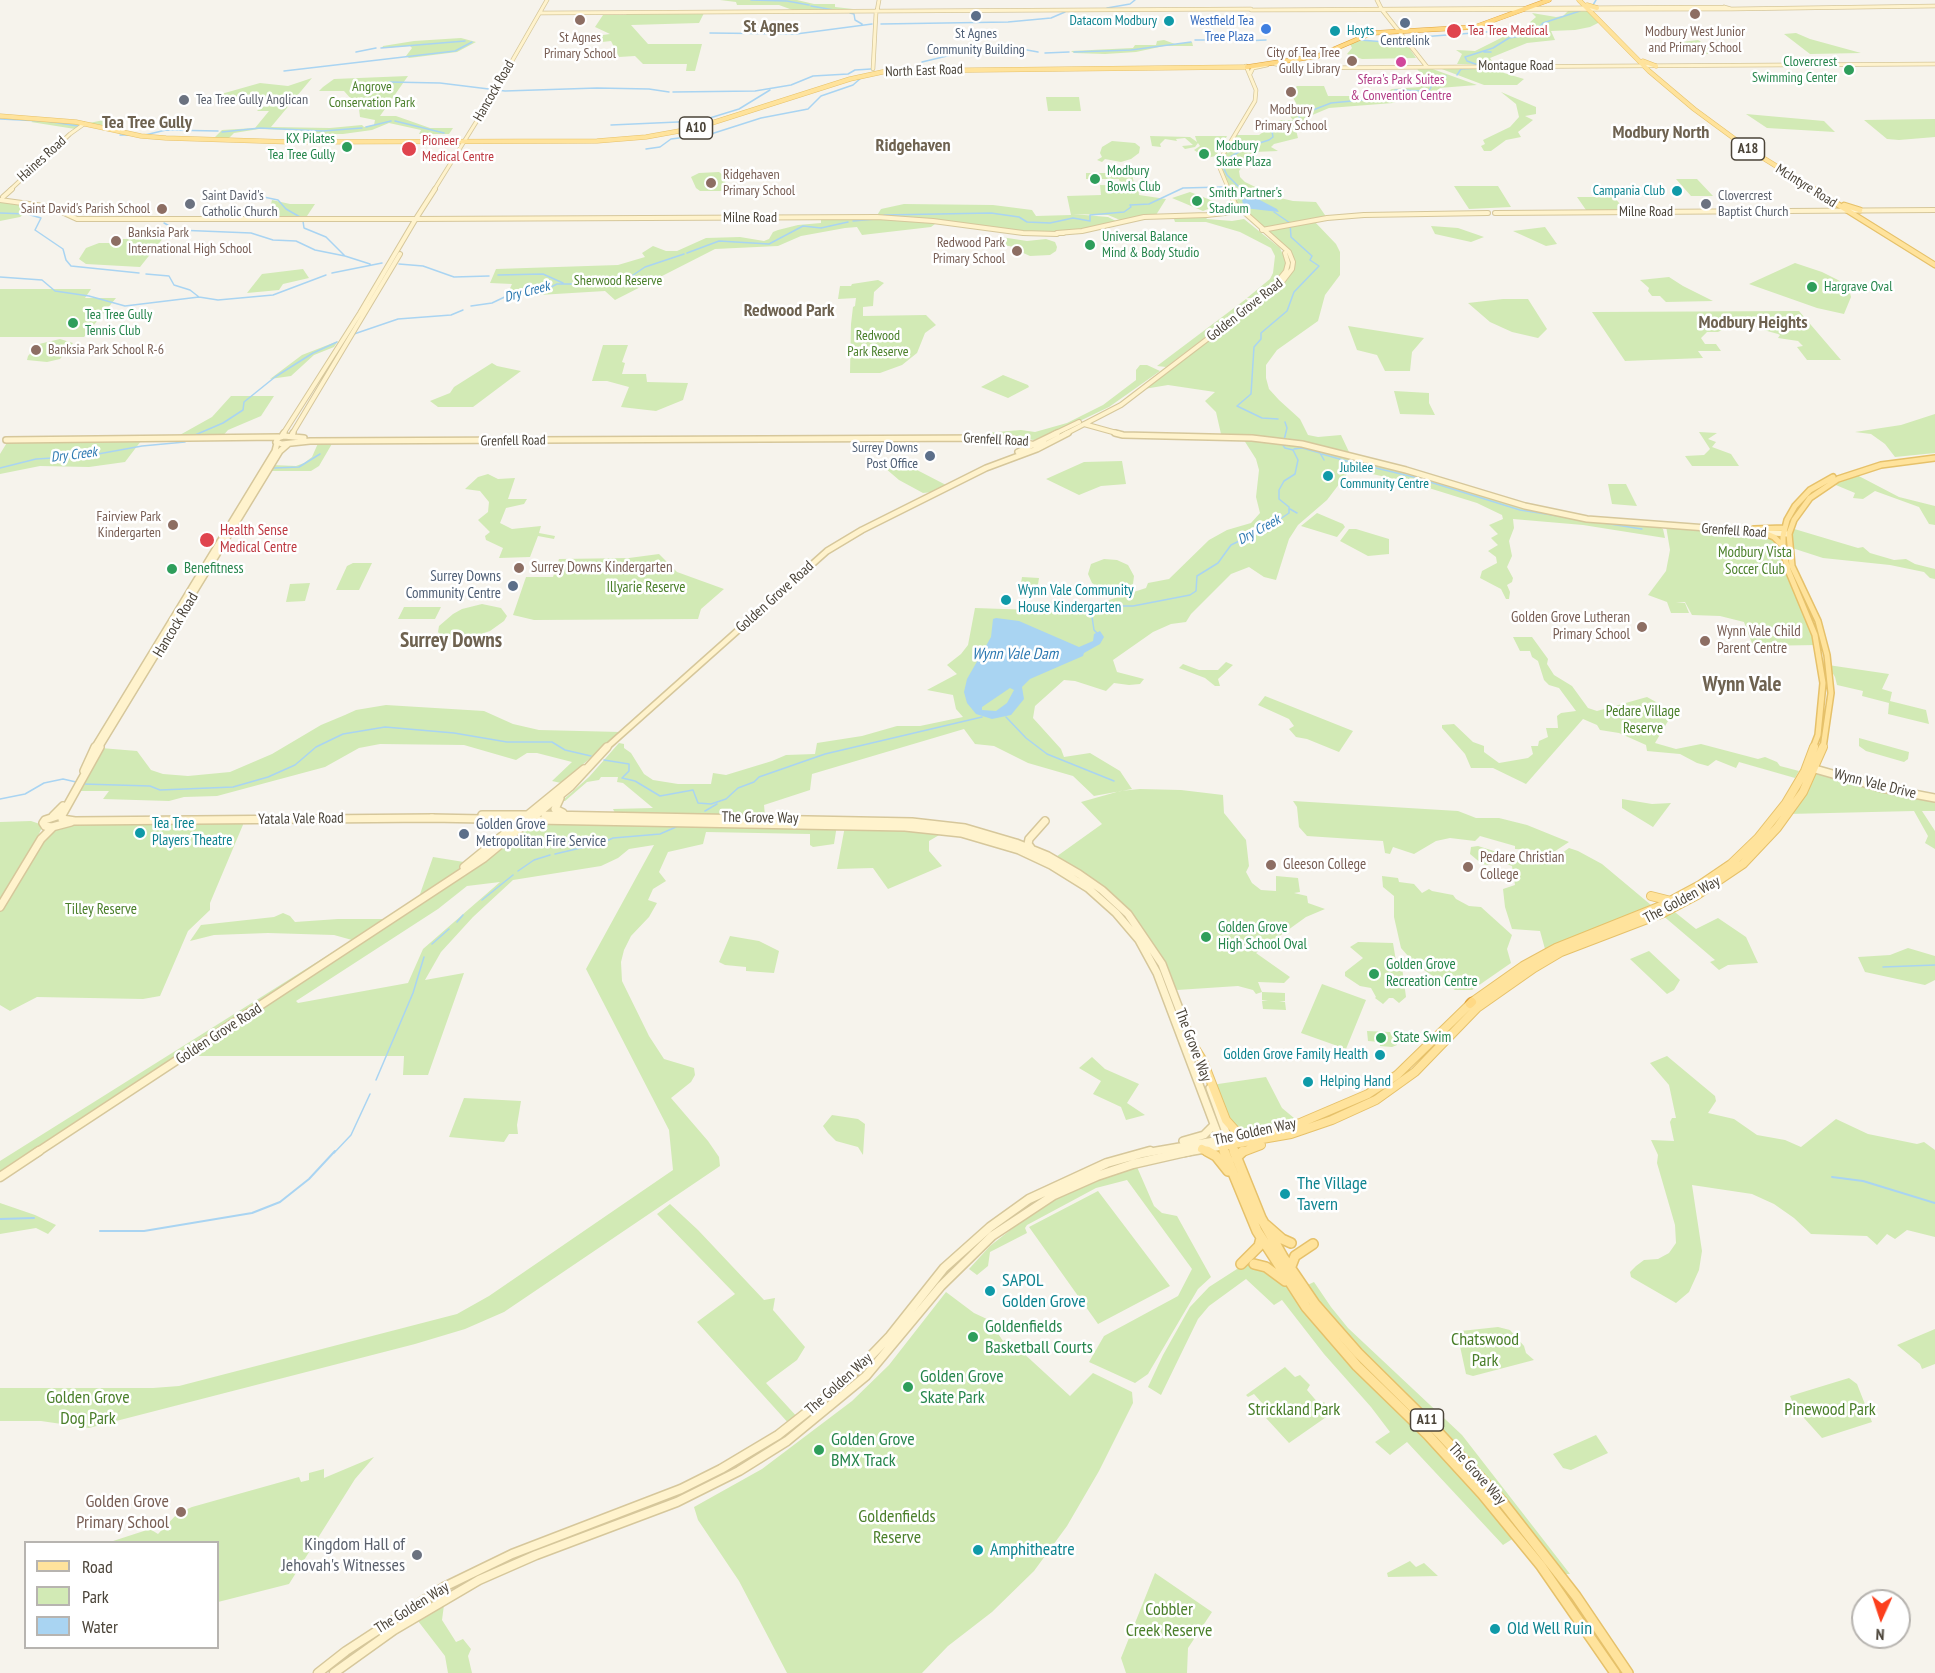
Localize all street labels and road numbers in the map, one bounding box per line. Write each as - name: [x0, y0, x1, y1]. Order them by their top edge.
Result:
- street label: Hancock Road: [470, 58, 518, 124]
- street label: Montague Road: [1478, 58, 1554, 74]
- street label: North East Road: [885, 61, 963, 81]
- road number: A10: [680, 117, 712, 139]
- street label: Haines Road: [14, 133, 70, 185]
- road number: A18: [1732, 138, 1764, 160]
- street label: McIntyre Road: [1772, 161, 1840, 211]
- street label: Milne Road: [1619, 204, 1673, 220]
- street label: Milne Road: [723, 210, 777, 226]
- street label: Golden Grove Road: [1204, 275, 1286, 345]
- street label: Grenfell Road: [963, 430, 1029, 450]
- street label: Grenfell Road: [480, 432, 546, 450]
- street label: Grenfell Road: [1701, 520, 1767, 542]
- street label: Golden Grove Road: [732, 557, 818, 637]
- street label: Hancock Road: [150, 589, 202, 661]
- street label: Wynn Vale Drive: [1832, 765, 1918, 803]
- street label: The Grove Way: [721, 808, 799, 828]
- street label: Yatala Vale Road: [258, 809, 344, 829]
- street label: The Golden Way: [1641, 872, 1723, 928]
- street label: Golden Grove Road: [173, 1000, 265, 1068]
- street label: The Grove Way: [1171, 1006, 1215, 1084]
- street label: The Golden Way: [1212, 1114, 1298, 1150]
- street label: The Golden Way: [802, 1349, 876, 1419]
- road number: A11: [1410, 1409, 1444, 1431]
- street label: The Grove Way: [1445, 1439, 1509, 1509]
- street label: The Golden Way: [372, 1578, 452, 1638]

